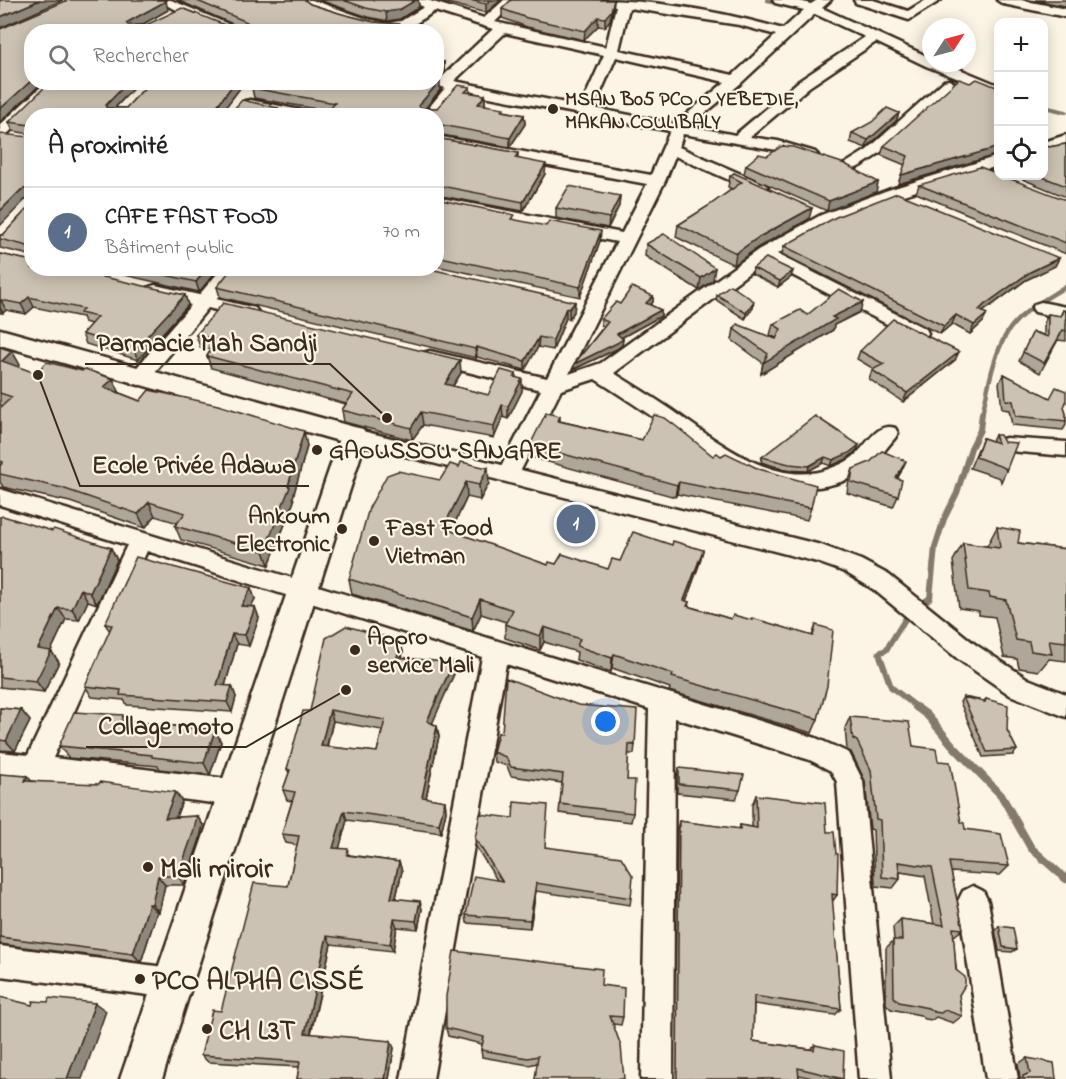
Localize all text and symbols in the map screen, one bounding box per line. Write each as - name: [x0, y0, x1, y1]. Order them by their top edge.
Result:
- north arrow: [922, 18, 976, 72]
- map controls: [994, 18, 1048, 180]
- button: +: [994, 18, 1048, 72]
- search box: [24, 24, 444, 90]
- icon: search: [45, 41, 78, 74]
- text: Rechercher: [93, 41, 189, 73]
- button: −: [994, 72, 1048, 126]
- place label: MSAN B05 PCO O YEBEDIE, MAKAN COULIBALY: [565, 86, 799, 138]
- marker: MSAN B05 PCO O YEBEDIE, MAKAN COULIBALY: [546, 102, 560, 116]
- button: locate: [994, 126, 1048, 180]
- text: À proximité: [48, 128, 168, 166]
- text: CAFE FAST FOOD: [105, 202, 278, 234]
- text: 1: [64, 218, 71, 247]
- text: 70 m: [383, 218, 420, 247]
- text: Bâtiment public: [105, 234, 234, 263]
- callout: Parmacie Mah Sandji: [85, 320, 330, 364]
- text: Parmacie Mah Sandji: [97, 326, 317, 364]
- place label: GAOUSSOU SANGARE: [329, 435, 562, 470]
- callout: Ecole Privée Adawa: [80, 442, 309, 486]
- marker: GAOUSSOU SANGARE: [310, 443, 324, 457]
- text: Ecole Privée Adawa: [92, 448, 296, 486]
- place label: Ankoum Electronic: [235, 500, 331, 563]
- pin: 1: [556, 502, 596, 546]
- place label: Fast Food Vietman: [385, 512, 493, 575]
- marker: Ankoum Electronic: [335, 522, 349, 536]
- marker: Fast Food Vietman: [367, 534, 381, 548]
- place label: Appro service Mali: [367, 621, 474, 684]
- marker: Appro service Mali: [348, 643, 362, 657]
- callout: Collage moto: [86, 703, 246, 747]
- your location: [591, 707, 620, 736]
- text: Collage moto: [98, 709, 234, 748]
- place label: Mali miroir: [160, 850, 274, 891]
- marker: Mali miroir: [141, 860, 155, 874]
- place label: PCO ALPHA CISSÉ: [152, 962, 364, 1003]
- marker: PCO ALPHA CISSÉ: [133, 972, 147, 986]
- place label: CH L3T: [219, 1012, 296, 1053]
- marker: CH L3T: [200, 1022, 214, 1036]

